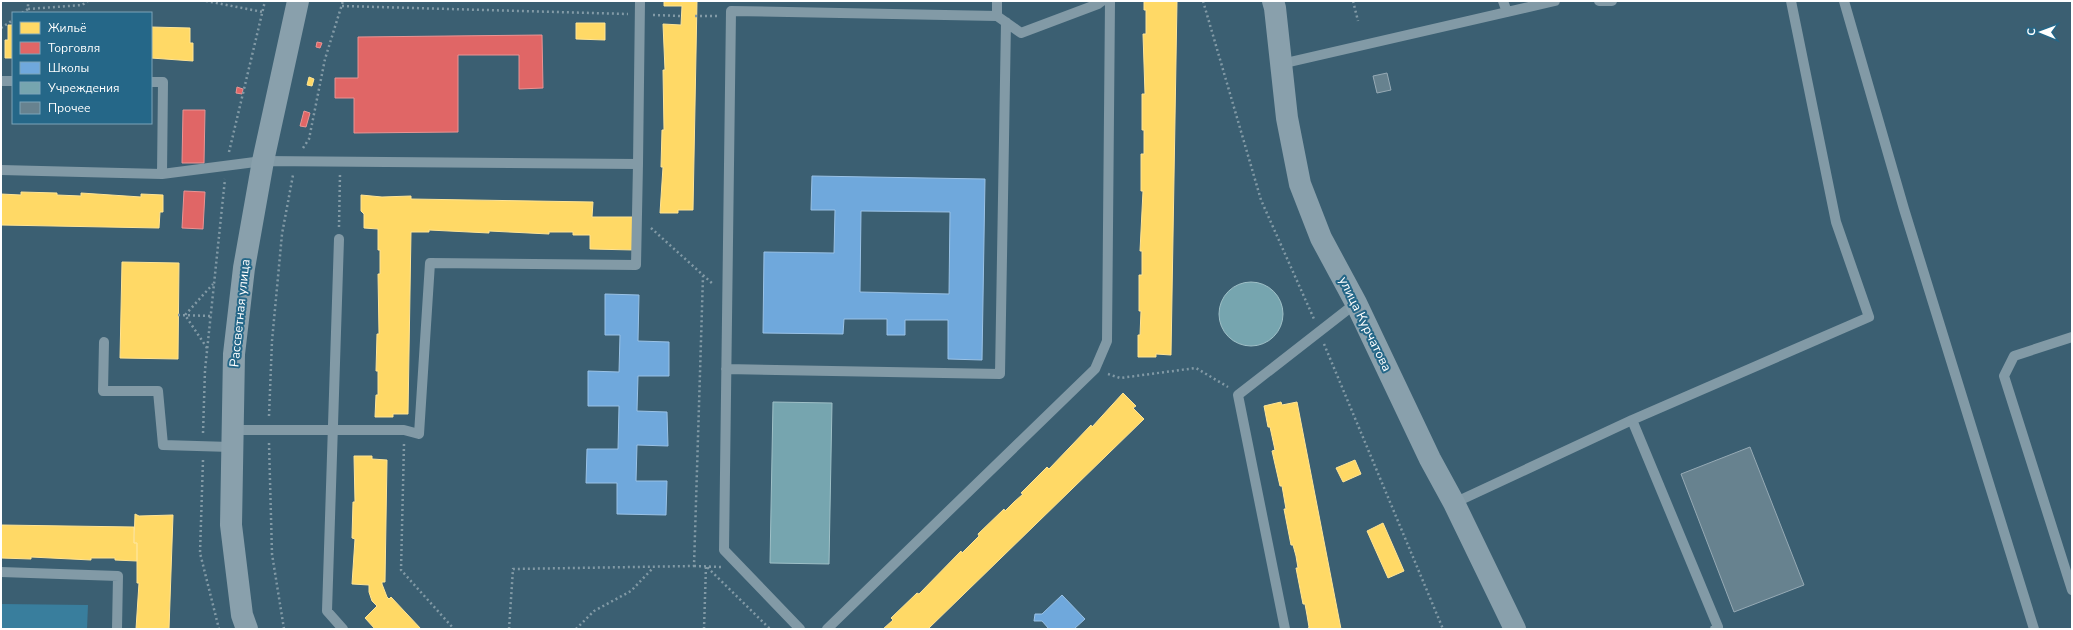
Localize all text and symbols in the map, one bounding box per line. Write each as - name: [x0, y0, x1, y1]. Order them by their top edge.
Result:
- legend: [12, 12, 152, 124]
- north arrow: [2021, 12, 2061, 52]
- text: Жильё: [48, 20, 86, 36]
- text: С: [2024, 27, 2039, 36]
- text: Торговля: [48, 40, 100, 56]
- text: Школы: [48, 60, 89, 76]
- text: Учреждения: [47, 80, 120, 96]
- text: Прочее: [48, 100, 91, 116]
- street label: Рассветная улица: [225, 258, 255, 368]
- street label: улица Курчатова: [1334, 274, 1396, 374]

